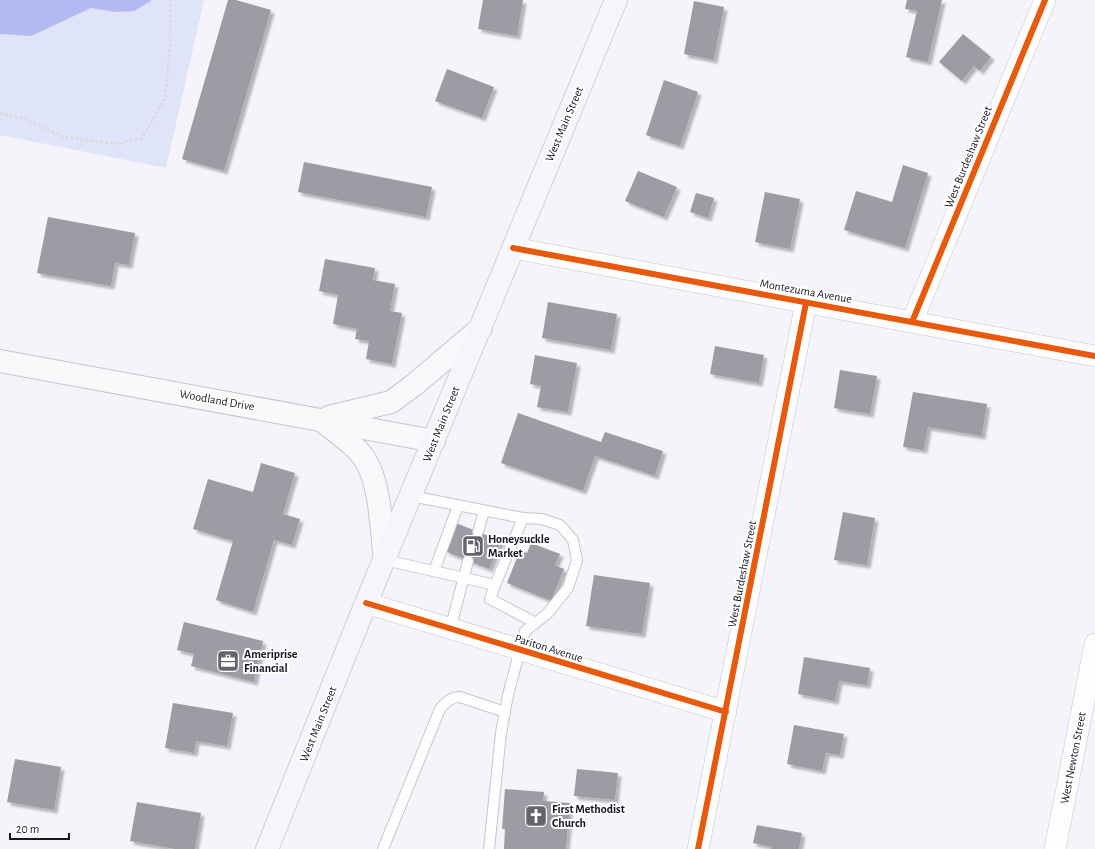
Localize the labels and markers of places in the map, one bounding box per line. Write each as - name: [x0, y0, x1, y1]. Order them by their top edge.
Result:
- fuel station icon: Honeysuckle Market: [460, 533, 486, 559]
- place label: Honeysuckle Market: [488, 533, 550, 559]
- office icon: Ameriprise Financial: [215, 648, 241, 674]
- place label: Ameriprise Financial: [244, 648, 298, 674]
- church icon: First Methodist Church: [523, 803, 549, 829]
- place label: First Methodist Church: [552, 803, 625, 829]

